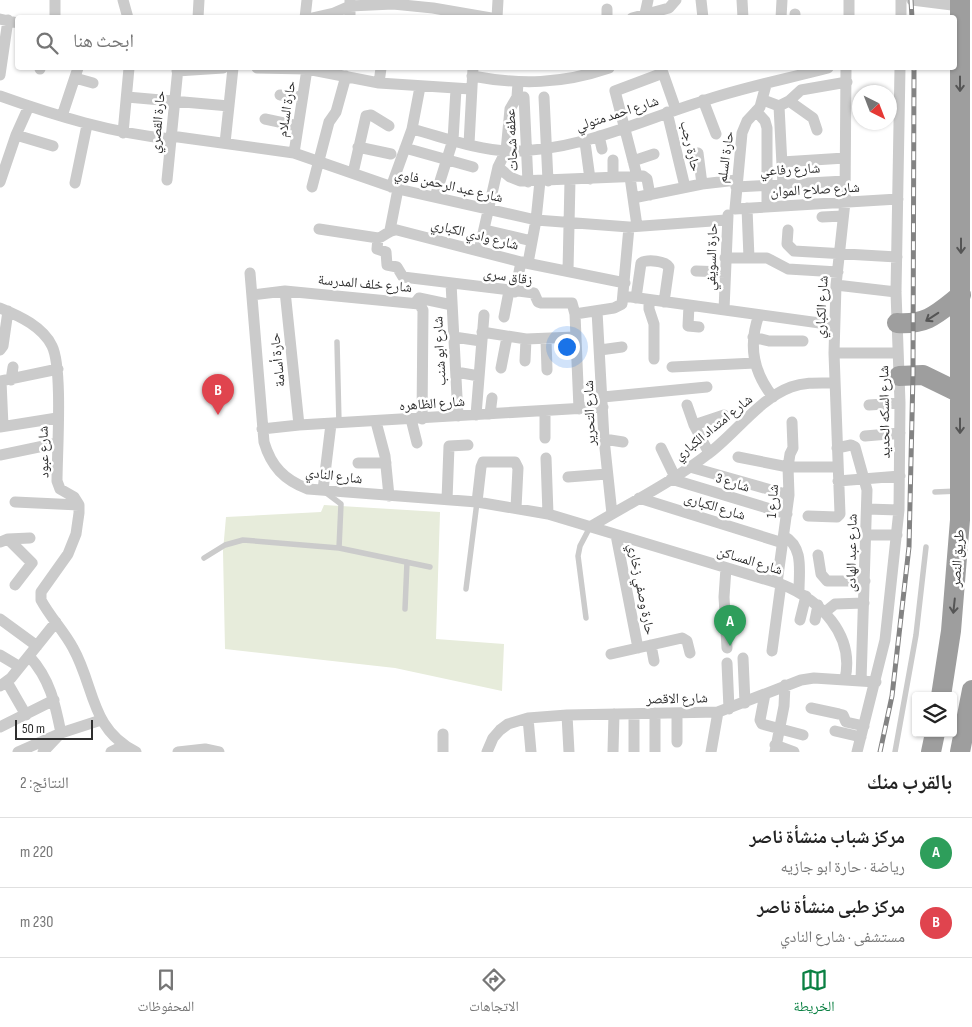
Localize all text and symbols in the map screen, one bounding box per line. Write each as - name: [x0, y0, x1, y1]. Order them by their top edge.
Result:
- search box: [15, 15, 957, 70]
- icon: search: [33, 29, 61, 57]
- text: ابحث هنا: [73, 30, 134, 53]
- one-way arrow: [955, 75, 965, 91]
- street label: حارة السلام: [274, 80, 300, 139]
- north arrow: [852, 85, 897, 130]
- street label: حارة القصري: [146, 90, 171, 154]
- street label: شارع احمد متولي: [573, 92, 662, 137]
- street label: عطفه شحات: [501, 108, 522, 172]
- street label: حارة رجب: [676, 119, 705, 173]
- street label: حارة السلم: [713, 130, 739, 184]
- street label: شارع رفاعي: [759, 159, 821, 182]
- street label: شارع عبد الرحمن فاوي: [393, 165, 505, 209]
- street label: شارع صلاح الموان: [770, 179, 860, 201]
- street label: شارع وادي الكباري: [429, 215, 521, 256]
- street label: حارة السويفي: [702, 223, 724, 291]
- one-way arrow: [956, 238, 966, 254]
- street label: زقاق سرى: [482, 264, 534, 289]
- street label: شارع خلف المدرسة: [317, 271, 413, 297]
- street label: شارع الكباري: [811, 275, 834, 339]
- one-way arrow: [925, 311, 939, 322]
- street label: شارع ابو شنب: [429, 316, 451, 386]
- street label: حارة أسامة: [266, 332, 289, 388]
- your location: [554, 334, 580, 360]
- street label: شارع السكه الحديد: [875, 365, 895, 459]
- pin: B: [202, 374, 234, 415]
- street label: شارع التحرير: [580, 380, 600, 447]
- street label: شارع امتداد الكباري: [671, 391, 758, 466]
- street label: شارع الظاهره: [399, 393, 466, 415]
- one-way arrow: [955, 418, 965, 434]
- street label: شارع عبود: [35, 426, 53, 478]
- street label: شارع النادي: [304, 464, 363, 490]
- street label: شارع 3: [713, 469, 752, 497]
- street label: شارع 1: [763, 484, 783, 519]
- street label: شارع الكبارى: [682, 489, 748, 525]
- street label: شارع عبد الهادى: [842, 514, 862, 592]
- street label: طريق النصر: [947, 529, 969, 589]
- street label: حارة وصفي زخاري: [622, 542, 659, 637]
- street label: شارع المساكن: [715, 542, 785, 579]
- one-way arrow: [949, 598, 958, 614]
- pin: A: [714, 605, 746, 646]
- street label: شارع الاقصر: [645, 689, 708, 709]
- map controls: [912, 692, 957, 737]
- button: layers: [912, 692, 957, 737]
- scale bar: [15, 717, 92, 740]
- text: 50 m: [22, 720, 45, 737]
- text: بالقرب منك: [867, 770, 952, 795]
- text: النتائج: 2: [20, 774, 69, 793]
- text: مركز شباب منشأة ناصر: [749, 826, 905, 849]
- text: 220 m: [20, 843, 53, 862]
- text: A: [932, 843, 940, 862]
- text: رياضة · حارة ابو جازيه: [780, 858, 905, 877]
- text: مركز طبى منشأة ناصر: [757, 896, 905, 919]
- text: 230 m: [20, 913, 53, 932]
- text: B: [932, 913, 940, 932]
- text: مستشفى · شارع النادي: [780, 928, 905, 947]
- tab: المحفوظات: [137, 966, 194, 1020]
- tab: الاتجاهات: [469, 966, 519, 1020]
- tab: الخريطة: [793, 966, 835, 1020]

